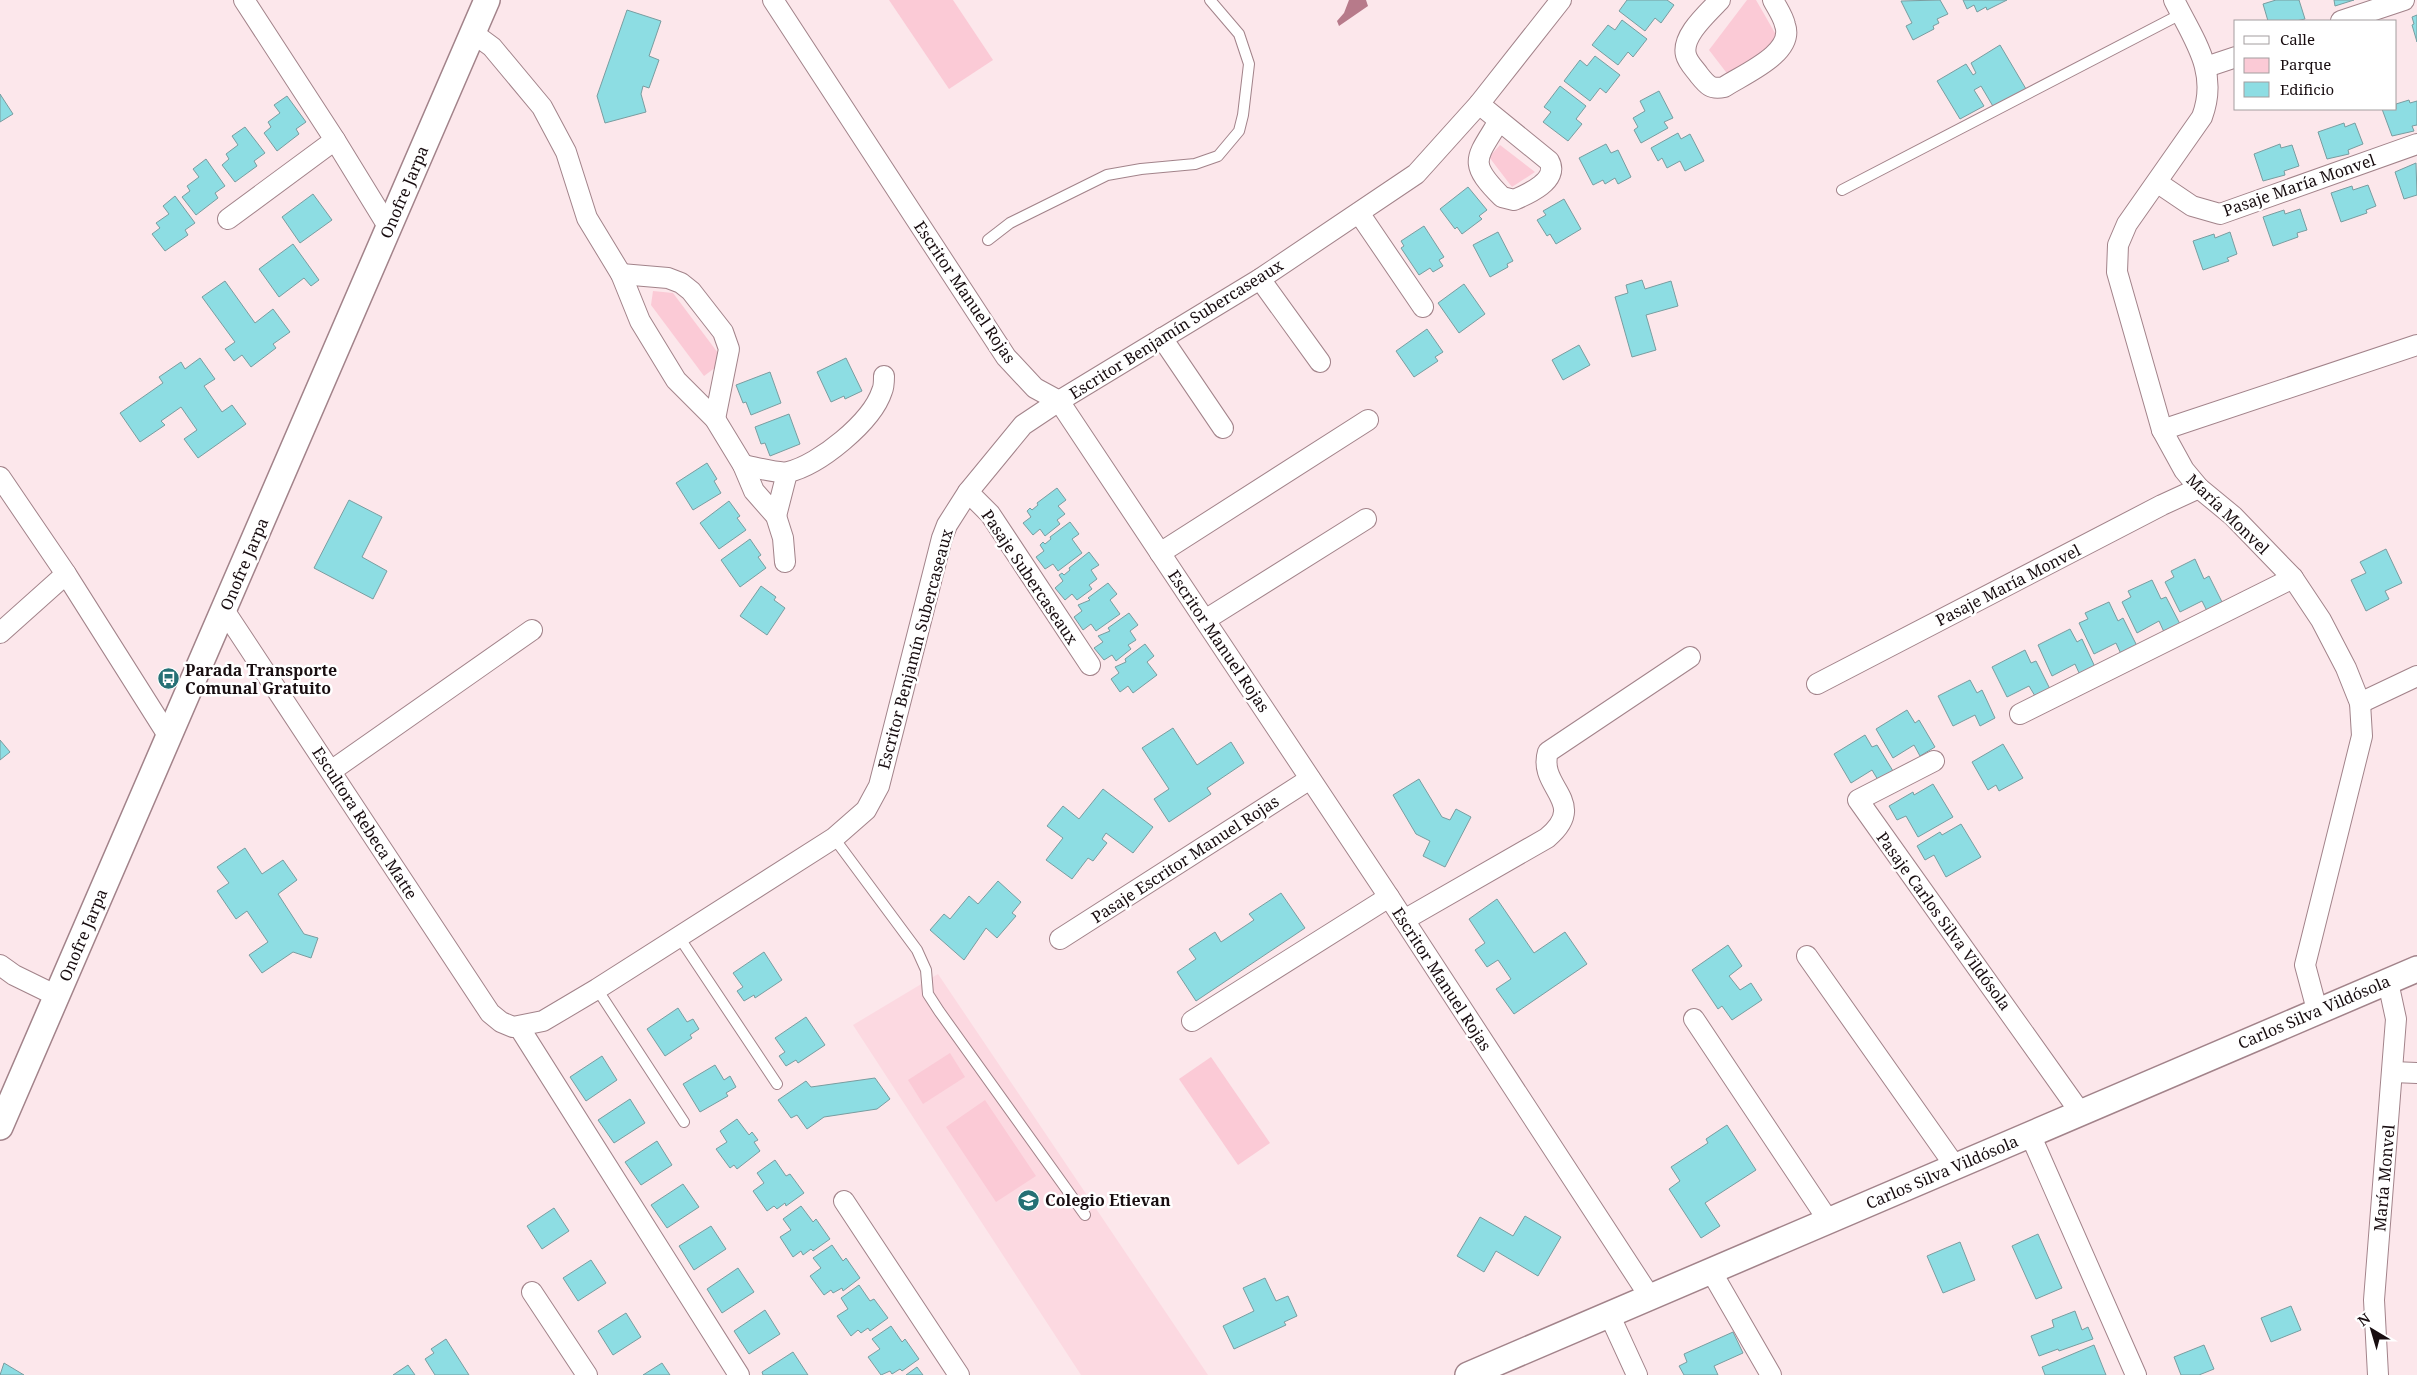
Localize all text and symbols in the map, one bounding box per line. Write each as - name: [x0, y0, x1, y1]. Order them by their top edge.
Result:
- legend: [2234, 20, 2397, 110]
- text: Calle: [2280, 29, 2315, 49]
- text: Parque: [2280, 54, 2331, 74]
- text: Edificio: [2280, 79, 2334, 99]
- street label: Onofre Jarpa: [375, 142, 433, 242]
- street label: Pasaje María Monvel: [2220, 149, 2378, 221]
- street label: Escritor Manuel Rojas: [909, 217, 1021, 367]
- street label: Escritor Benjamín Subercaseaux: [1065, 254, 1288, 404]
- street label: María Monvel: [2182, 469, 2274, 559]
- street label: Pasaje Subercaseaux: [977, 505, 1084, 649]
- street label: Onofre Jarpa: [215, 514, 273, 614]
- street label: Escritor Benjamín Subercaseaux: [872, 526, 958, 772]
- street label: Pasaje María Monvel: [1932, 539, 2084, 631]
- street label: Escritor Manuel Rojas: [1163, 566, 1275, 716]
- place label: Parada Transporte Comunal Gratuito: [185, 659, 337, 699]
- bus stop icon: Parada Transporte Comunal Gratuito: [157, 667, 181, 691]
- street label: Escultora Rebeca Matte: [307, 742, 423, 904]
- street label: Pasaje Escritor Manuel Rojas: [1087, 790, 1283, 928]
- street label: Pasaje Carlos Silva Vildósola: [1872, 827, 2016, 1015]
- street label: Onofre Jarpa: [54, 885, 112, 985]
- street label: Escritor Manuel Rojas: [1387, 903, 1497, 1055]
- street label: Carlos Silva Vildósola: [2234, 970, 2394, 1054]
- street label: María Monvel: [2368, 1124, 2400, 1232]
- street label: Carlos Silva Vildósola: [1862, 1130, 2022, 1214]
- school or university icon: Colegio Etievan: [1017, 1188, 1041, 1212]
- place label: Colegio Etievan: [1045, 1189, 1171, 1211]
- north arrow: [2347, 1305, 2397, 1355]
- text: N: [2353, 1308, 2374, 1330]

